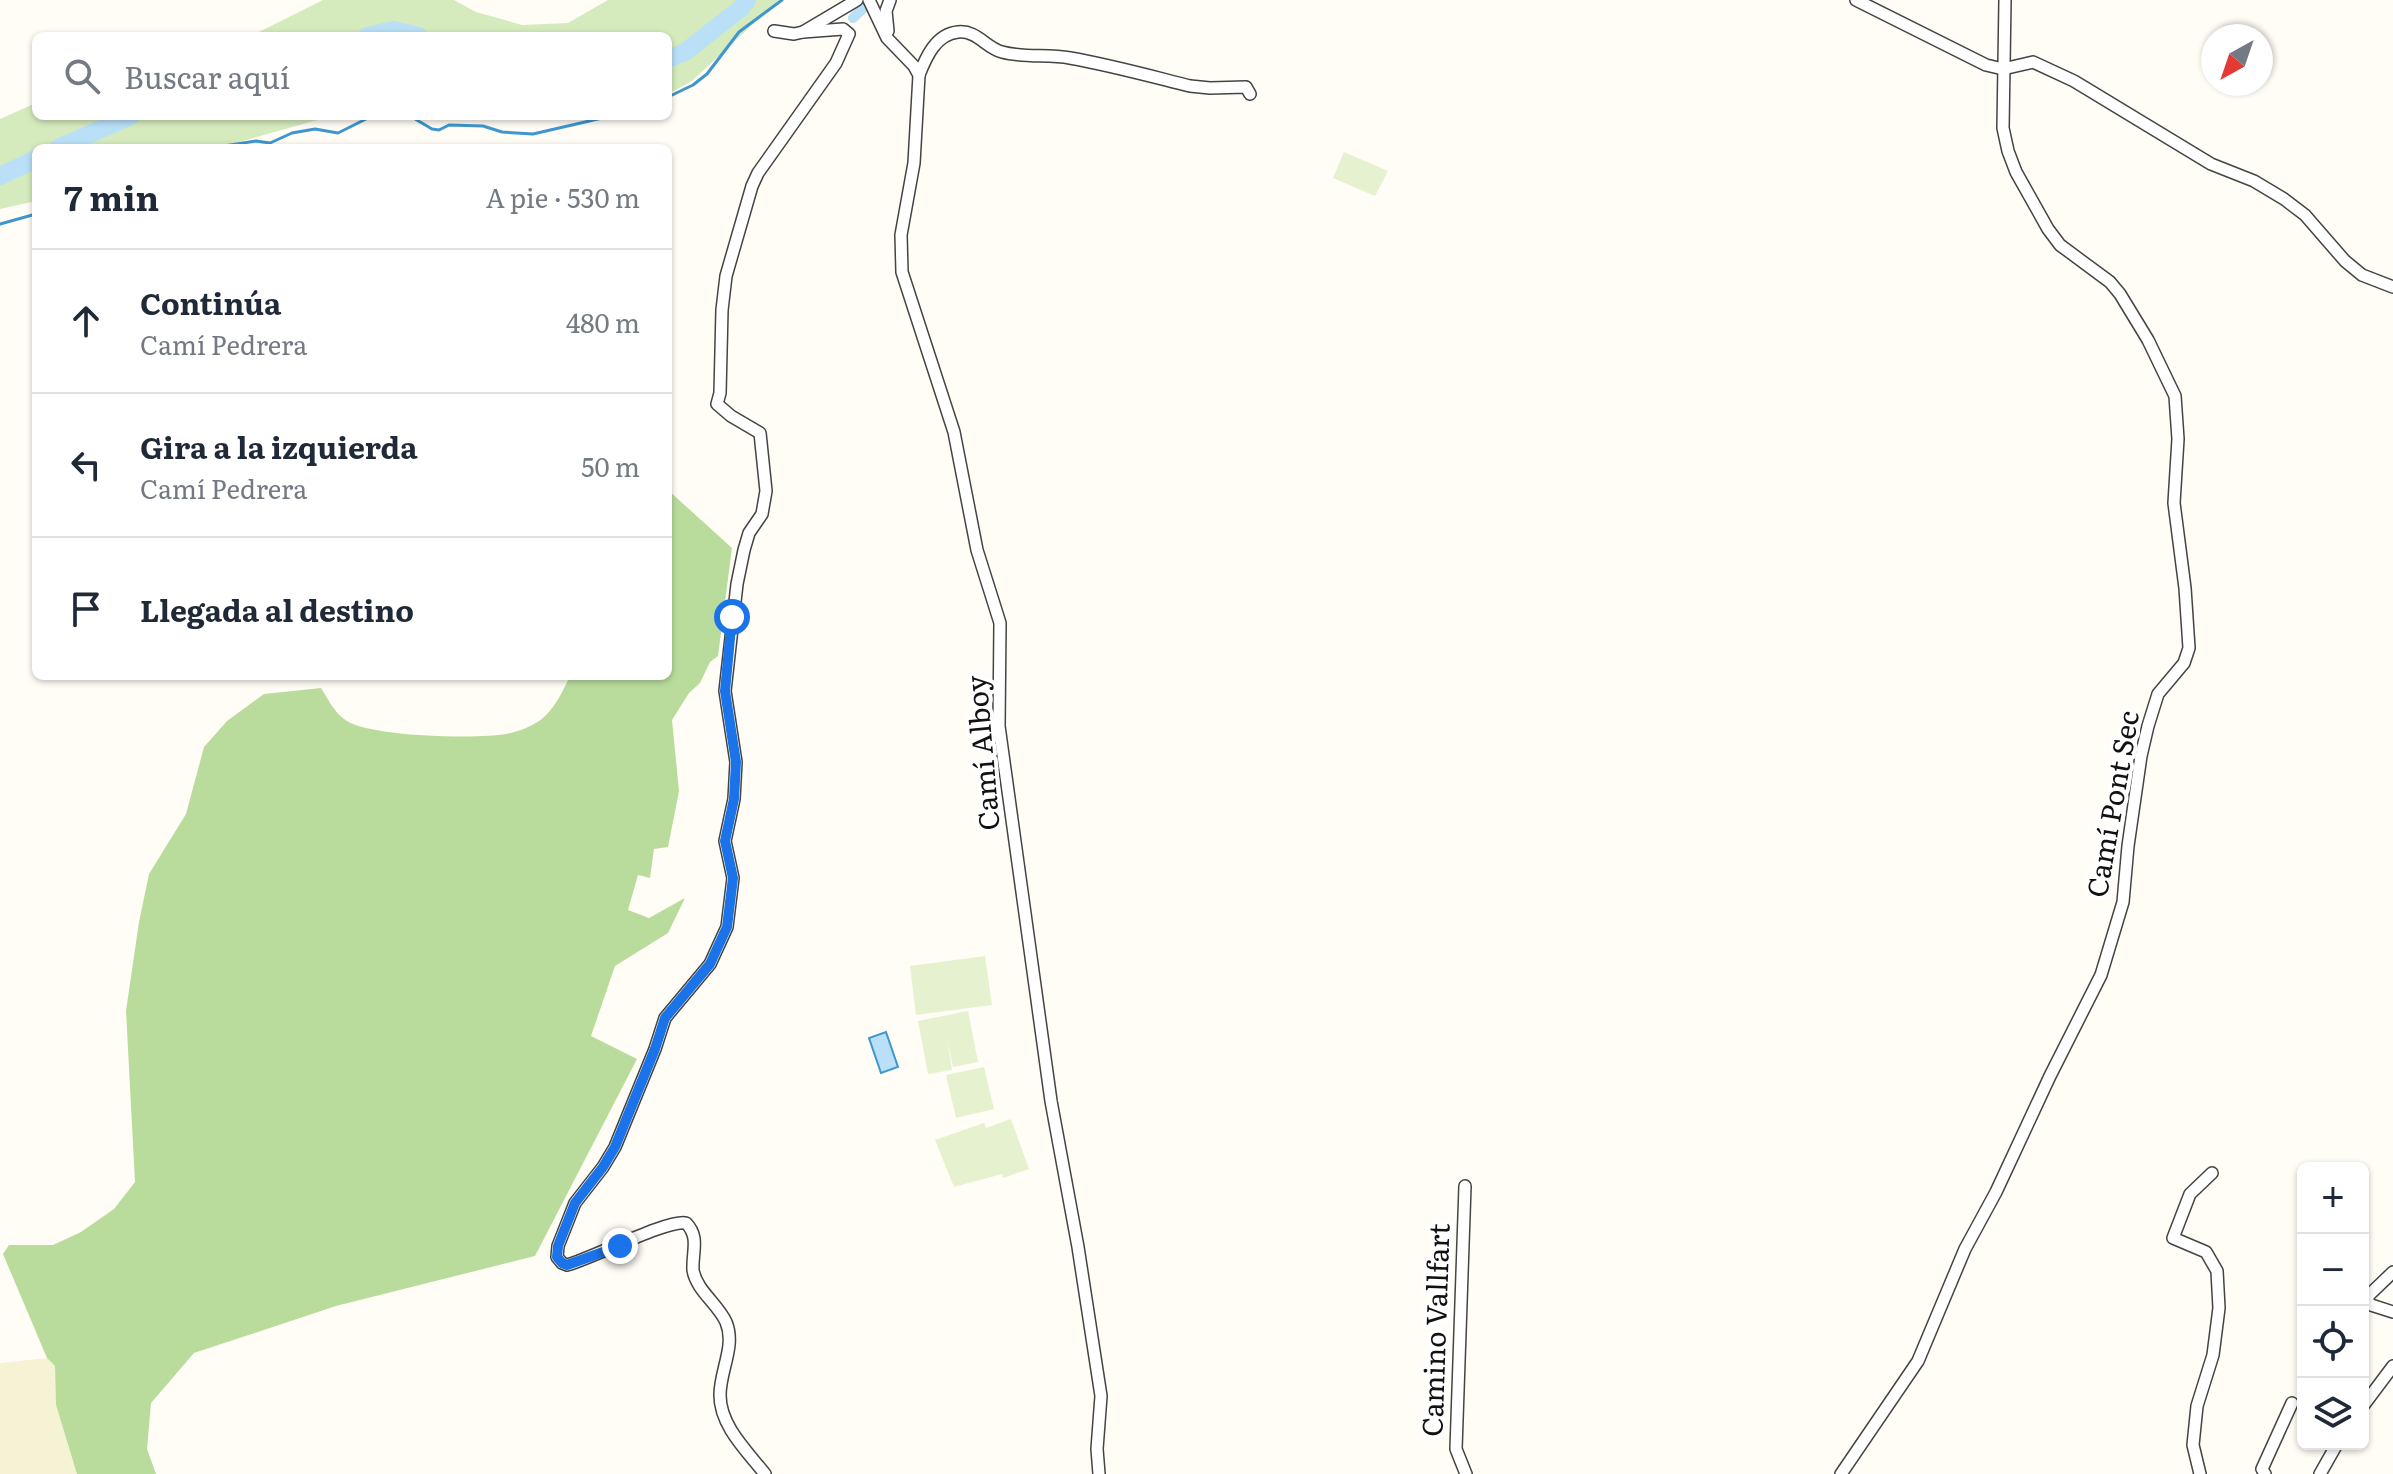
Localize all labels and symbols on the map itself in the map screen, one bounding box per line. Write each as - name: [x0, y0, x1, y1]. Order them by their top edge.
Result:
- north arrow: [2201, 24, 2273, 96]
- route start: [714, 599, 750, 635]
- street label: Camí Alboy: [953, 673, 1009, 832]
- street label: Camí Pont Sec: [2074, 707, 2148, 900]
- street label: Camino Vallfart: [1409, 1222, 1459, 1437]
- route end: [602, 1228, 638, 1264]

